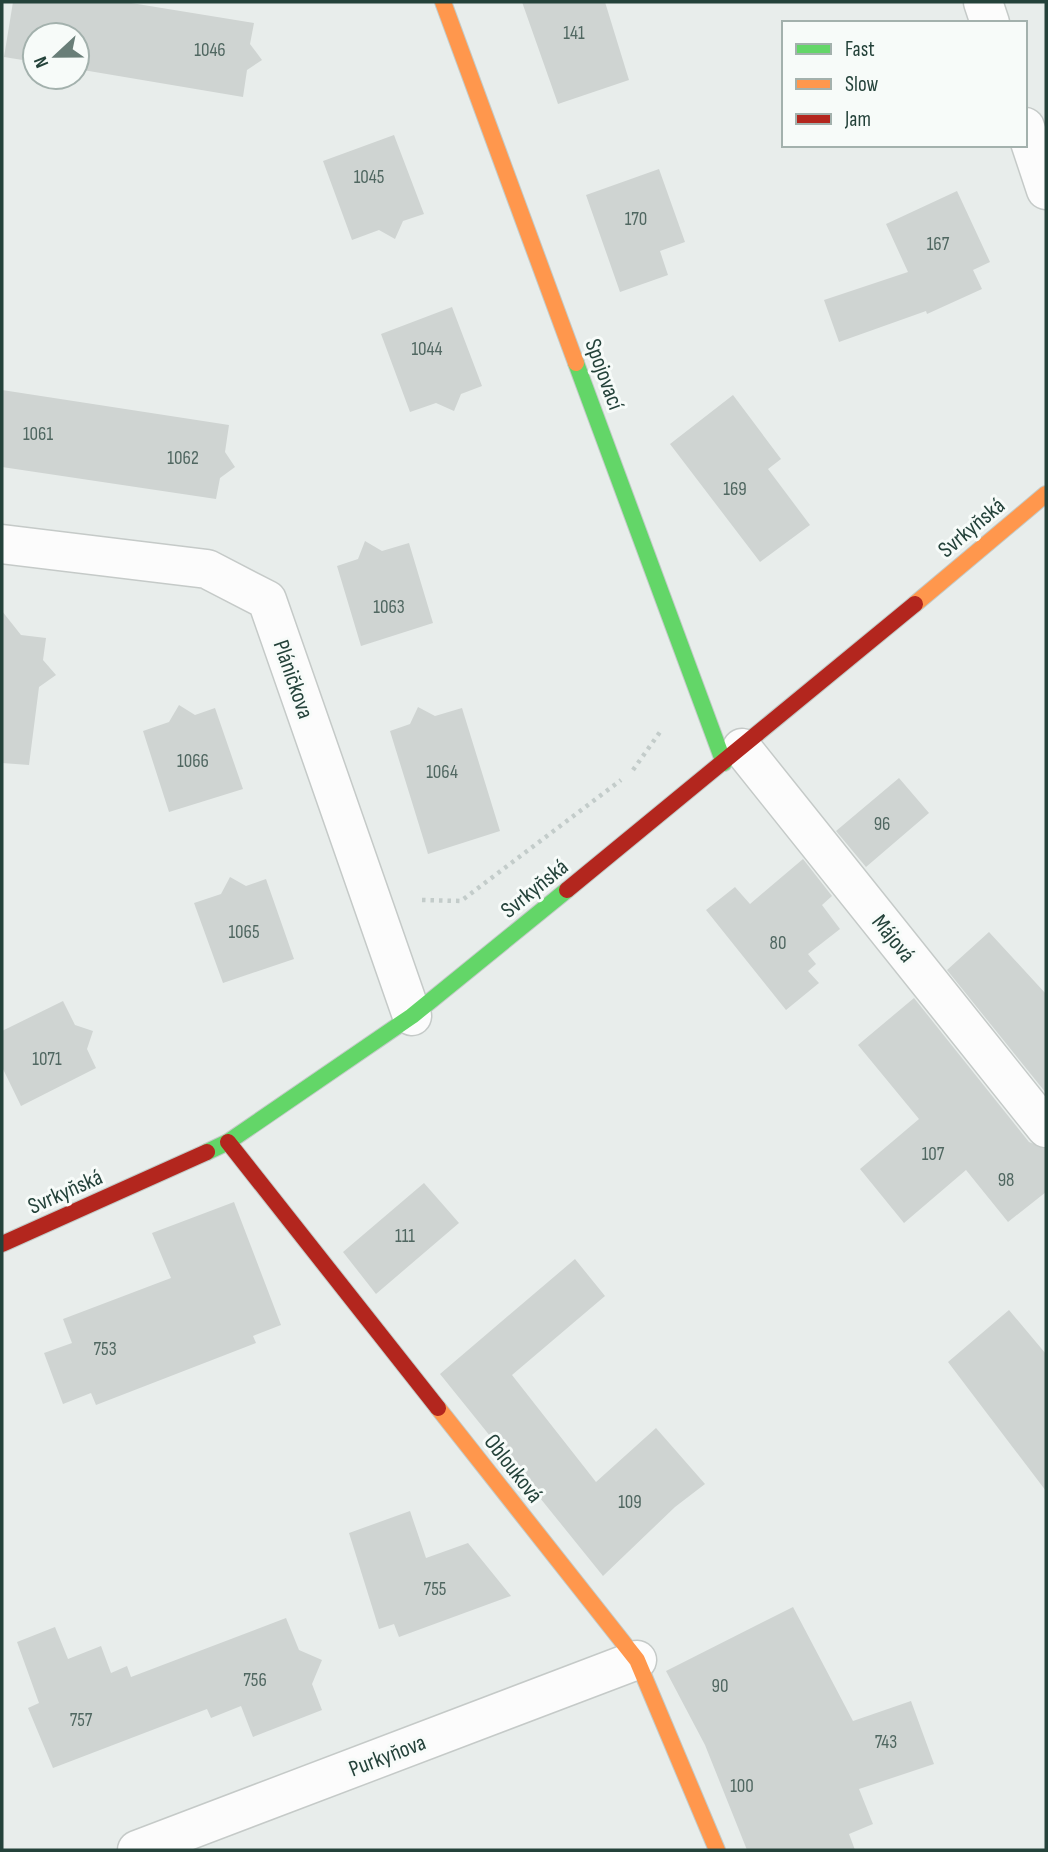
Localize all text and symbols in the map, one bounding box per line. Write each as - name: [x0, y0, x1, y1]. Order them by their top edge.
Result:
- north arrow: [21, 21, 91, 91]
- legend: [782, 21, 1027, 147]
- house number: 141: [563, 22, 585, 45]
- text: Fast: [845, 37, 875, 62]
- house number: 1046: [194, 39, 226, 62]
- text: N: [29, 53, 54, 71]
- text: Slow: [845, 72, 879, 97]
- text: Jam: [844, 107, 871, 132]
- house number: 1045: [354, 166, 384, 189]
- house number: 170: [625, 208, 647, 231]
- house number: 167: [927, 233, 950, 256]
- street label: Spojovací: [578, 335, 630, 414]
- house number: 1044: [411, 338, 443, 361]
- house number: 1061: [23, 423, 53, 446]
- house number: 1062: [167, 447, 199, 470]
- house number: 169: [723, 478, 747, 501]
- street label: Svrkyňská: [933, 492, 1011, 564]
- house number: 1063: [373, 596, 405, 619]
- street label: Pláničkova: [267, 636, 320, 722]
- house number: 1066: [177, 750, 209, 773]
- house number: 1064: [426, 761, 458, 784]
- house number: 96: [874, 813, 890, 836]
- street label: Svrkyňská: [495, 853, 574, 924]
- street label: Májová: [866, 909, 921, 968]
- house number: 1065: [228, 921, 260, 944]
- house number: 80: [770, 932, 786, 955]
- house number: 1071: [32, 1048, 62, 1071]
- house number: 107: [922, 1143, 945, 1166]
- street label: Svrkyňská: [24, 1163, 107, 1221]
- house number: 98: [998, 1169, 1014, 1192]
- house number: 111: [395, 1225, 415, 1248]
- house number: 753: [93, 1338, 117, 1361]
- street label: Oblouková: [478, 1429, 549, 1509]
- house number: 109: [618, 1491, 642, 1514]
- house number: 755: [424, 1578, 446, 1601]
- house number: 756: [243, 1669, 267, 1692]
- house number: 90: [712, 1675, 728, 1698]
- house number: 757: [70, 1709, 93, 1732]
- street label: Purkyňova: [345, 1728, 430, 1783]
- house number: 743: [875, 1731, 897, 1754]
- house number: 100: [730, 1775, 754, 1798]

